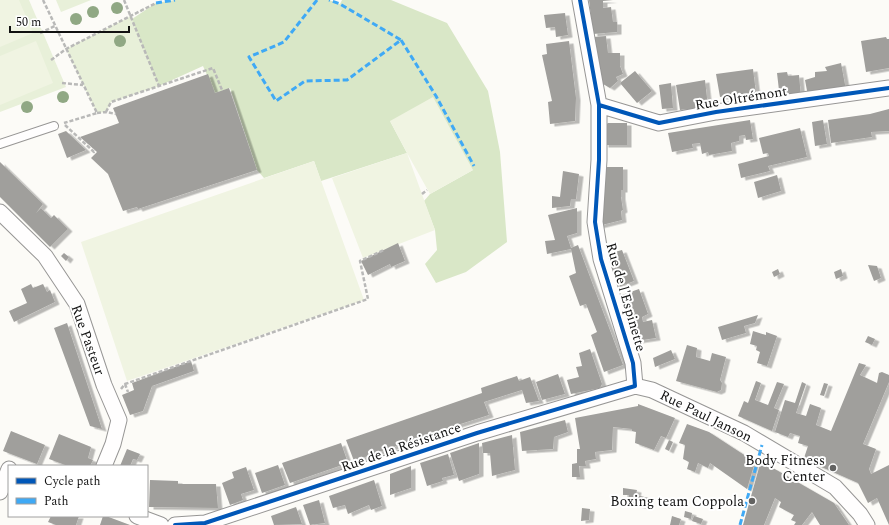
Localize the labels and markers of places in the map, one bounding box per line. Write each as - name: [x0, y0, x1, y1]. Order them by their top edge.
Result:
- place label: Body Fitness Center: [745, 450, 825, 487]
- marker: Body Fitness Center: [828, 463, 838, 473]
- place label: Boxing team Coppola: [610, 491, 744, 512]
- marker: Boxing team Coppola: [747, 496, 757, 506]

